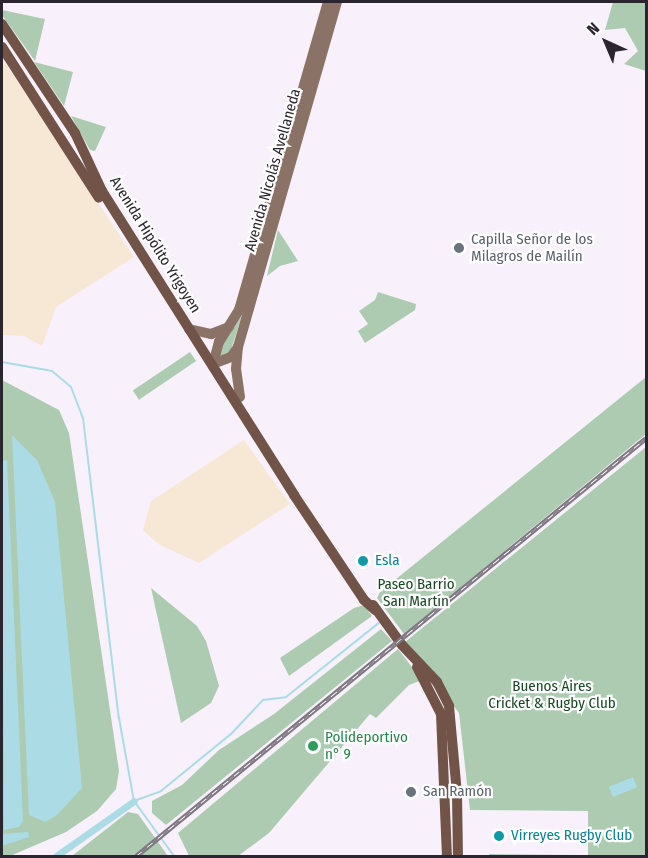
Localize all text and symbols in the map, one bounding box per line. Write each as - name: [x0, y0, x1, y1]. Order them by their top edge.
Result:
- north arrow: [576, 12, 636, 72]
- text: N: [583, 19, 603, 39]
- street label: Avenida Nicolás Avellaneda: [241, 87, 305, 253]
- street label: Avenida Hipólito Yrigoyen: [106, 173, 204, 317]
- place label: Capilla Señor de los Milagros de Mailín: [471, 230, 593, 265]
- marker: Capilla Señor de los Milagros de Mailín: [452, 241, 466, 255]
- place label: Esla: [375, 552, 400, 570]
- marker: Esla: [356, 554, 370, 568]
- park label: Paseo Barrio San Martín: [377, 575, 455, 610]
- park label: Buenos Aires Cricket & Rugby Club: [488, 677, 616, 712]
- place label: Polideportivo n° 9: [325, 728, 408, 763]
- marker: Polideportivo n° 9: [306, 739, 320, 753]
- place label: San Ramón: [423, 783, 492, 801]
- marker: San Ramón: [404, 785, 418, 799]
- place label: Virreyes Rugby Club: [511, 827, 632, 845]
- marker: Virreyes Rugby Club: [492, 829, 506, 843]

